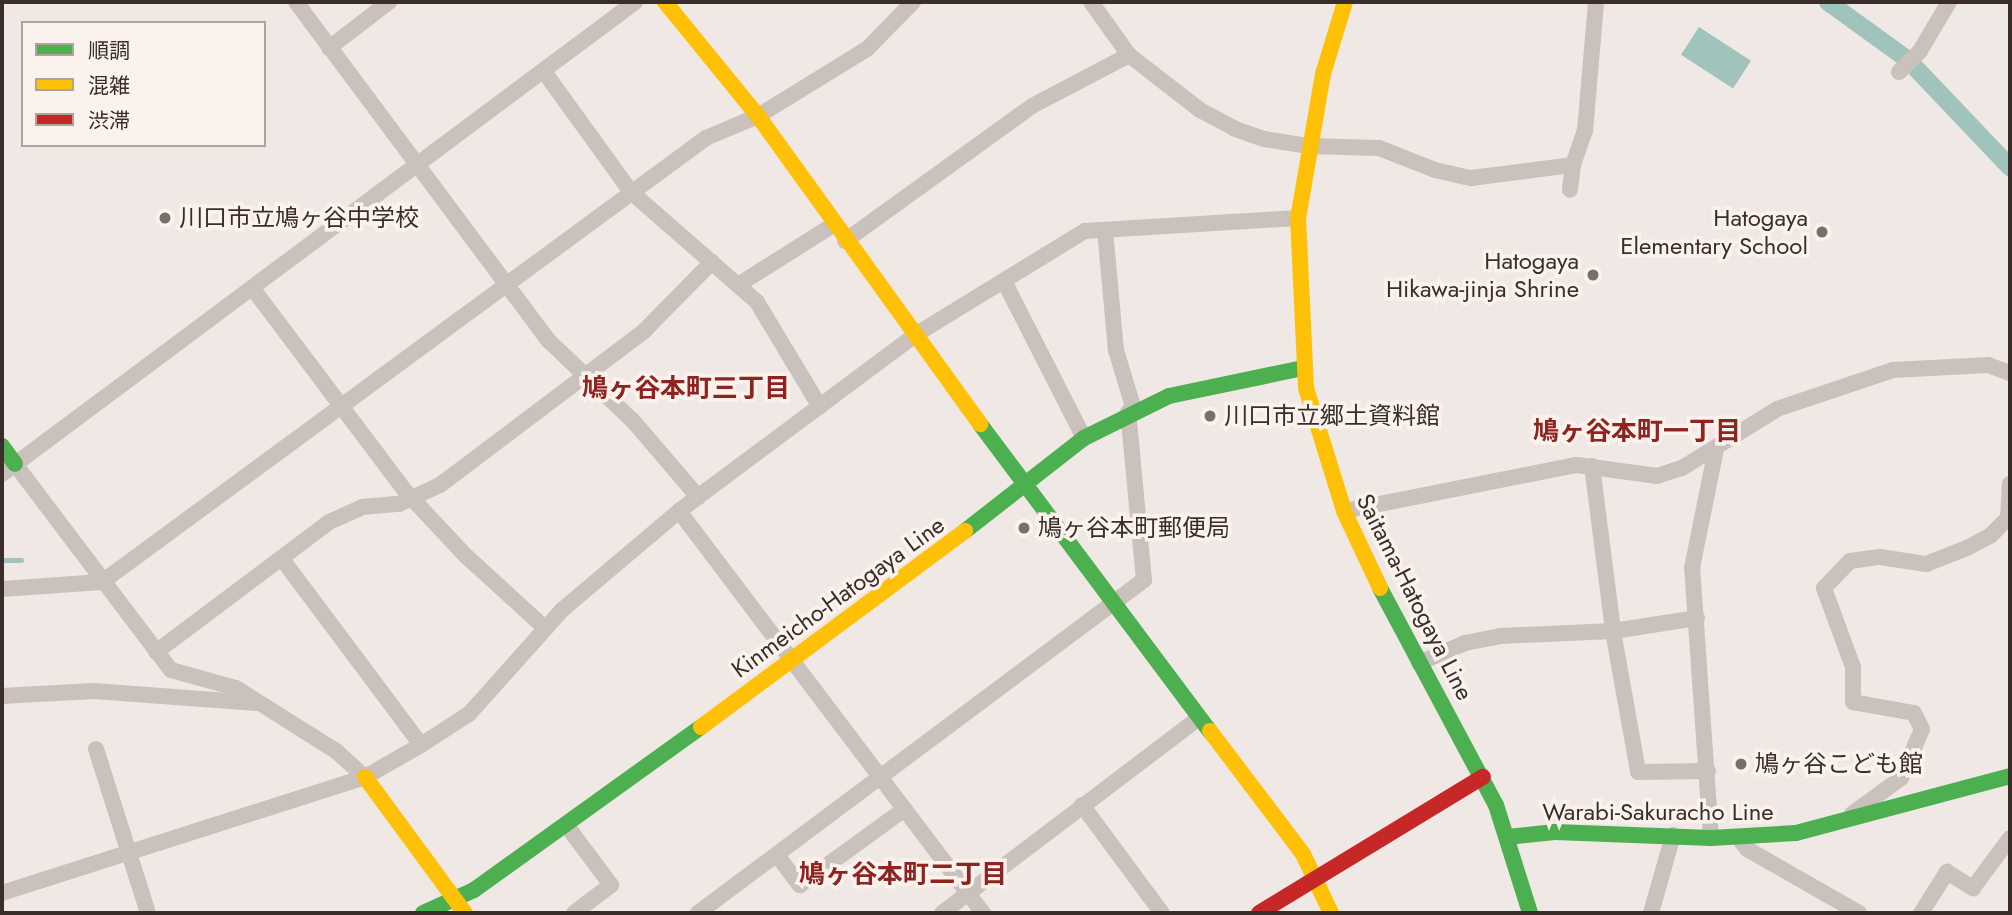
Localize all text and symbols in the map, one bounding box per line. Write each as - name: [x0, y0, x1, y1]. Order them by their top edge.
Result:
- legend: [21, 21, 266, 147]
- text: 順調: [88, 36, 130, 66]
- text: 混雑: [88, 71, 130, 101]
- text: 渋滞: [88, 106, 130, 136]
- place label: 川口市立鳩ヶ谷中学校: [179, 204, 419, 232]
- place label: Hatogaya Elementary School: [1620, 204, 1808, 260]
- marker: 川口市立鳩ヶ谷中学校: [157, 210, 173, 226]
- marker: Hatogaya Elementary School: [1814, 224, 1830, 240]
- place label: Hatogaya Hikawa-jinja Shrine: [1386, 247, 1579, 303]
- marker: Hatogaya Hikawa-jinja Shrine: [1585, 267, 1601, 283]
- district label: 鳩ヶ谷本町三丁目: [582, 373, 790, 405]
- place label: 川口市立郷土資料館: [1224, 402, 1440, 430]
- marker: 川口市立郷土資料館: [1202, 408, 1218, 424]
- district label: 鳩ヶ谷本町一丁目: [1533, 416, 1741, 448]
- street label: Saitama-Hatogaya Line: [1351, 489, 1479, 705]
- street label: Kinmeicho-Hatogaya Line: [726, 510, 950, 684]
- place label: 鳩ヶ谷本町郵便局: [1038, 514, 1230, 542]
- marker: 鳩ヶ谷本町郵便局: [1016, 520, 1032, 536]
- place label: 鳩ヶ谷こども館: [1755, 750, 1923, 778]
- marker: 鳩ヶ谷こども館: [1733, 756, 1749, 772]
- street label: Warabi-Sakuracho Line: [1542, 798, 1774, 826]
- district label: 鳩ヶ谷本町二丁目: [799, 859, 1007, 891]

